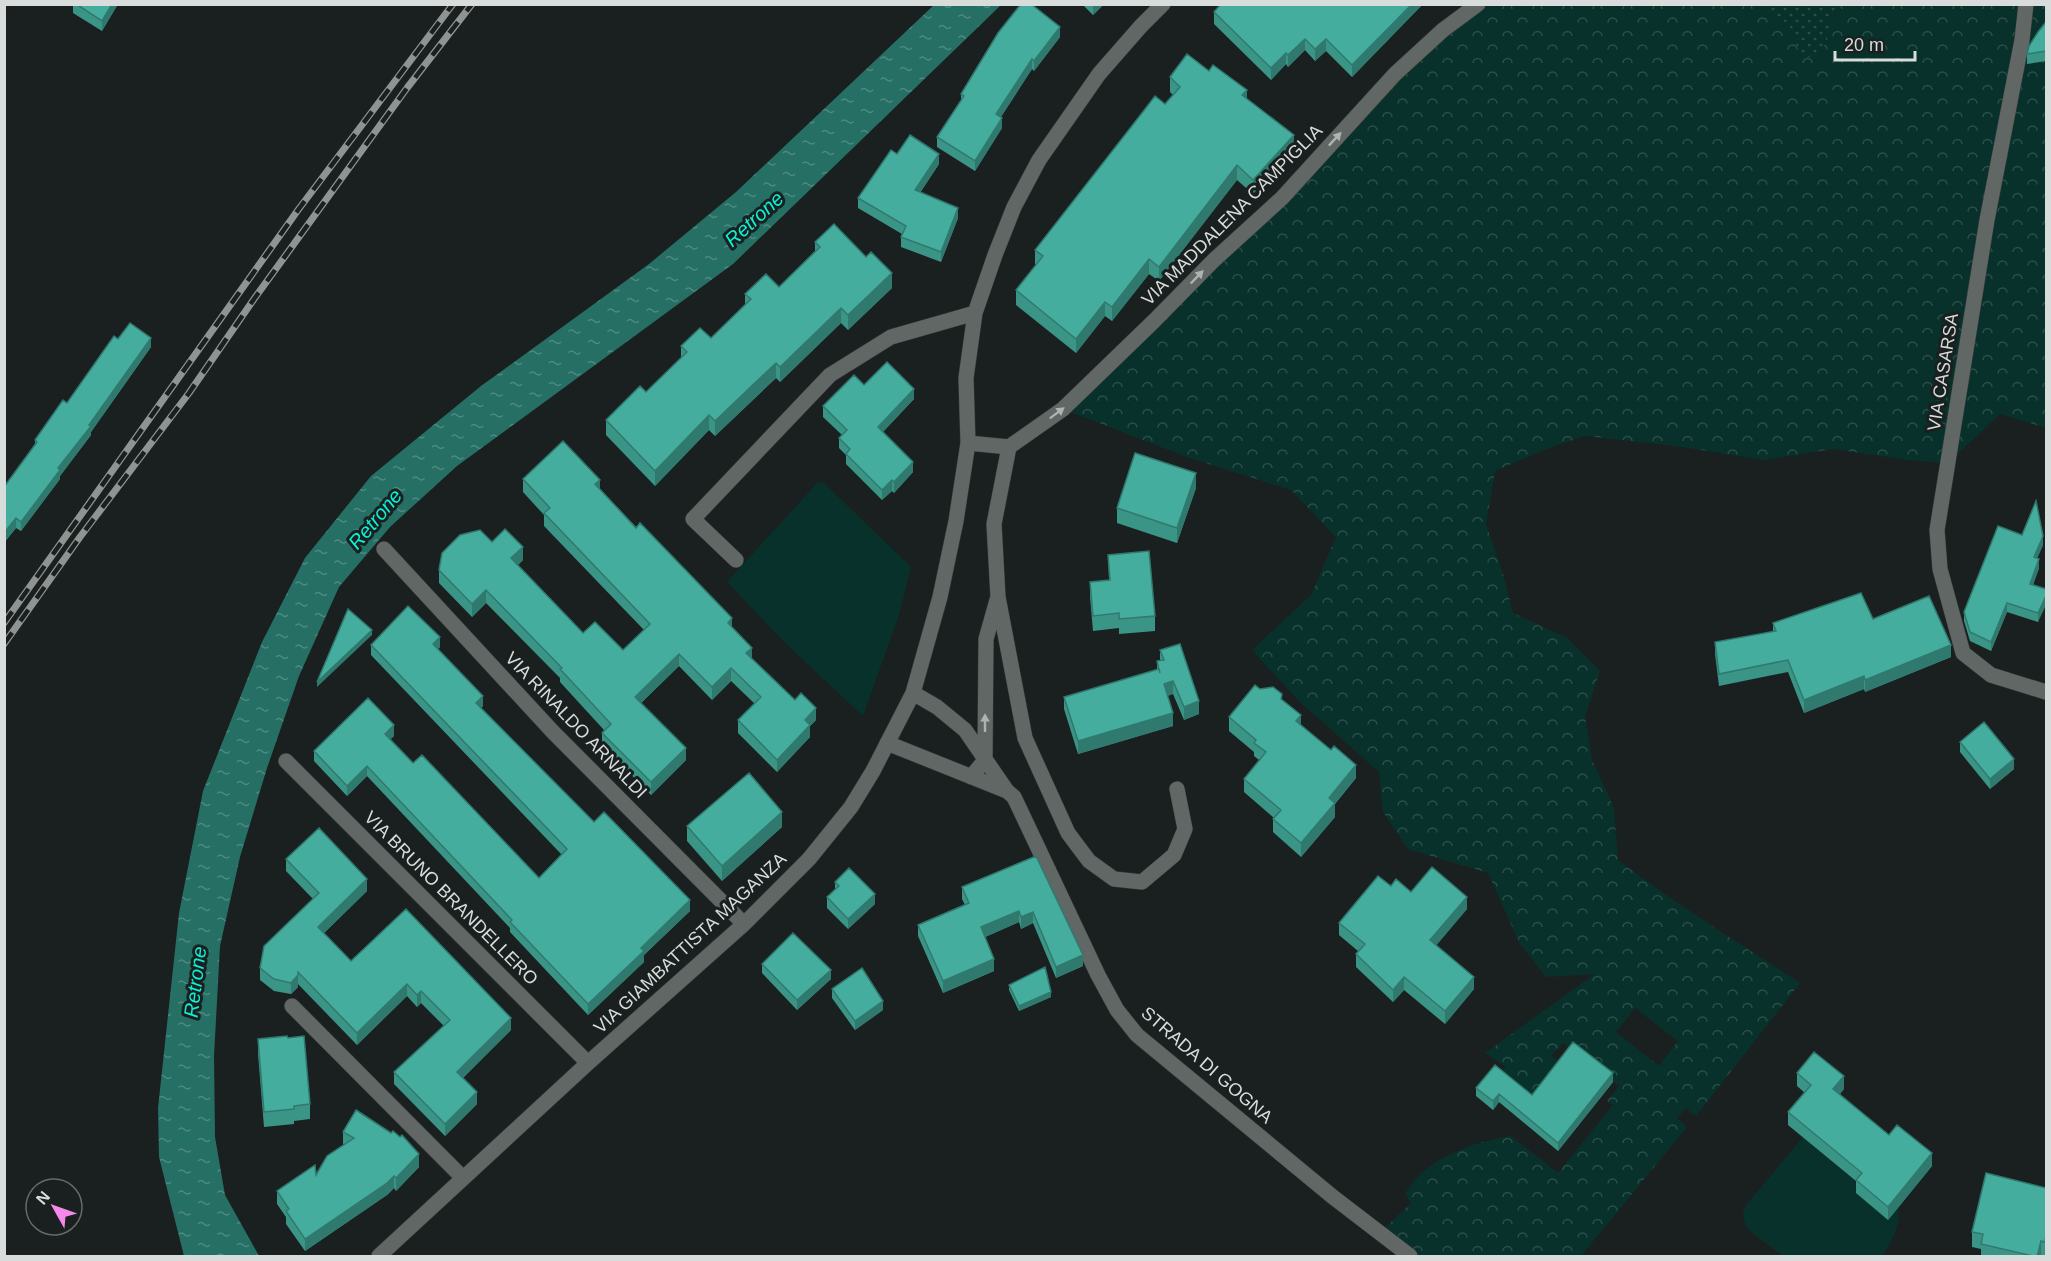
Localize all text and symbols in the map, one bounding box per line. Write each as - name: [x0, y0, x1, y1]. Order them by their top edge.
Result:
- scale bar: [1835, 24, 1914, 62]
- text: 20 m: [1844, 35, 1884, 55]
- street label: VIA MADDALENA CAMPIGLIA: [1138, 121, 1326, 309]
- one-way arrow: [1327, 133, 1341, 147]
- water label: Retrone: [720, 187, 788, 251]
- one-way arrow: [1190, 270, 1204, 285]
- street label: VIA CASARSA: [1924, 312, 1962, 432]
- one-way arrow: [1049, 407, 1065, 419]
- water label: Retrone: [344, 485, 406, 553]
- street label: VIA RINALDO ARNALDI: [501, 648, 651, 802]
- one-way arrow: [980, 714, 990, 733]
- street label: VIA BRUNO BRANDELLERO: [360, 807, 542, 989]
- street label: VIA GIAMBATTISTA MAGANZA: [590, 849, 790, 1037]
- water label: Retrone: [180, 945, 210, 1019]
- street label: STRADA DI GOGNA: [1137, 1003, 1277, 1127]
- north arrow: [24, 1177, 84, 1237]
- text: N: [33, 1188, 53, 1208]

